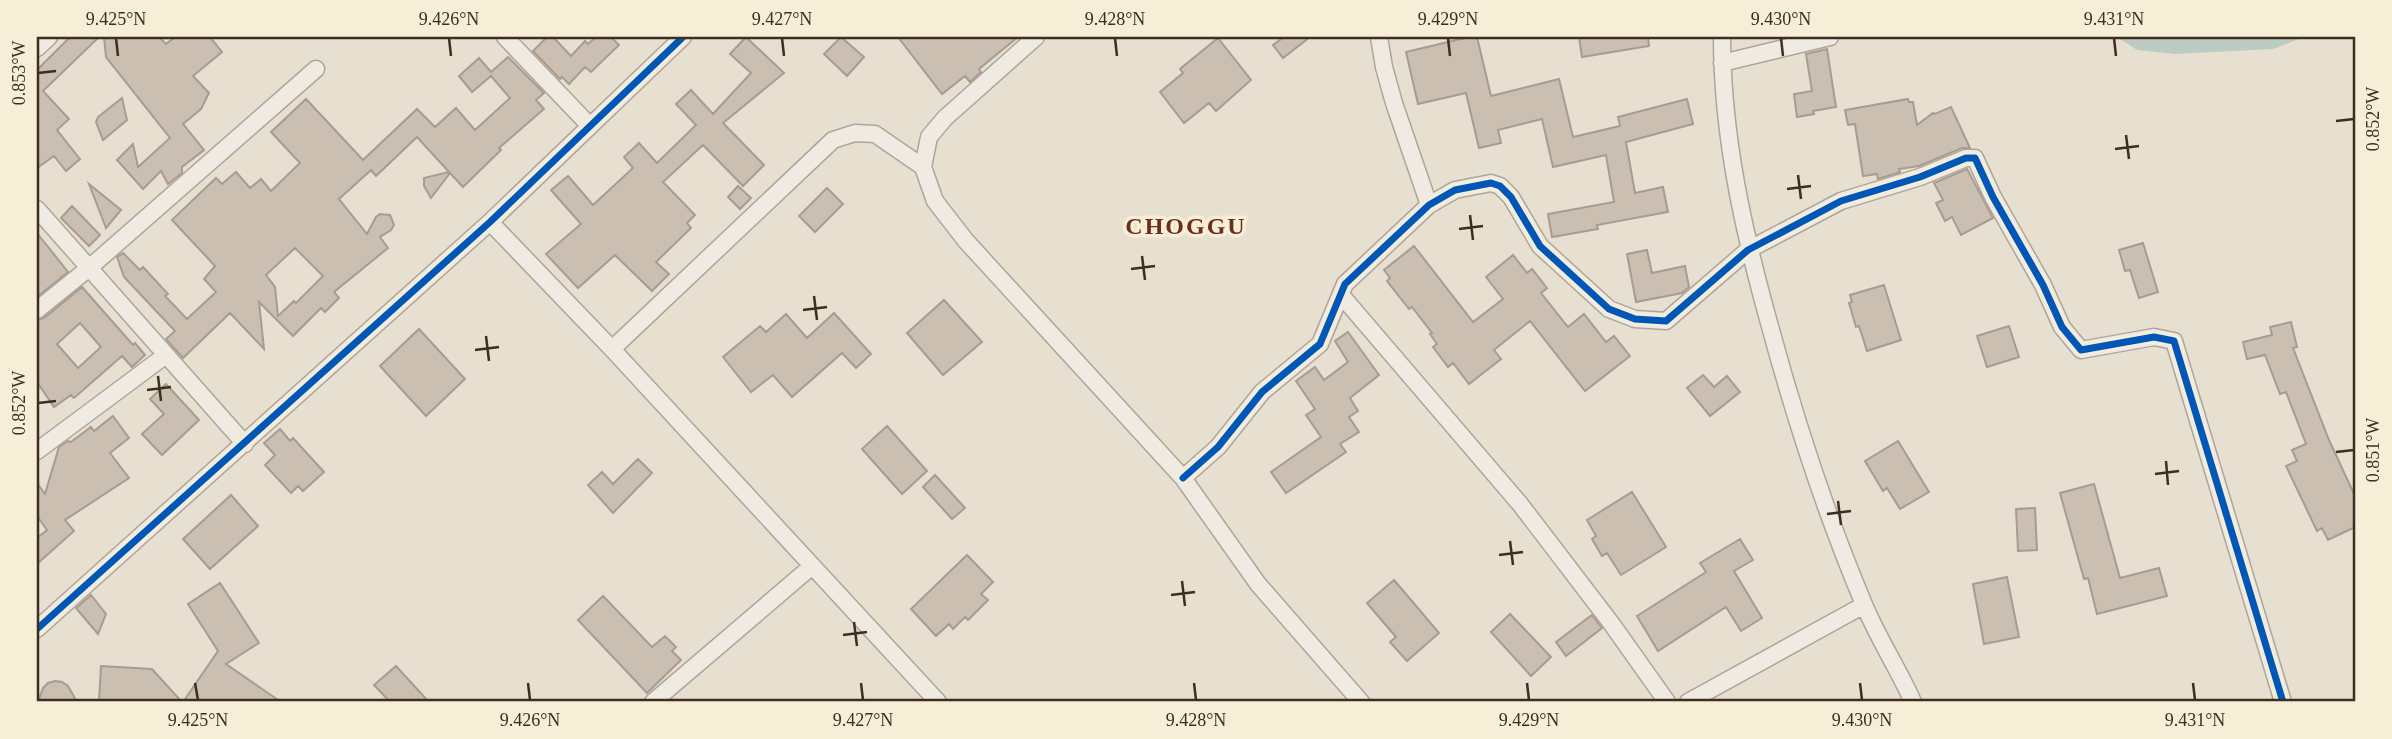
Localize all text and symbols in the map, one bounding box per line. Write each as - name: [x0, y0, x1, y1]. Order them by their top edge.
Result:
- text: 9.425°N: [86, 9, 146, 29]
- text: 9.426°N: [419, 9, 479, 29]
- text: 9.427°N: [752, 9, 812, 29]
- text: 9.428°N: [1085, 9, 1145, 29]
- text: 9.429°N: [1418, 9, 1478, 29]
- text: 9.430°N: [1751, 9, 1811, 29]
- text: 9.431°N: [2084, 9, 2144, 29]
- text: 0.853°W: [9, 41, 29, 105]
- text: 0.852°W: [2363, 87, 2383, 151]
- district label: CHOGGU: [1125, 213, 1247, 239]
- text: 0.852°W: [9, 371, 29, 435]
- text: 0.851°W: [2363, 418, 2383, 482]
- text: 9.425°N: [168, 710, 228, 730]
- text: 9.426°N: [500, 710, 560, 730]
- text: 9.427°N: [833, 710, 893, 730]
- text: 9.428°N: [1166, 710, 1226, 730]
- text: 9.429°N: [1499, 710, 1559, 730]
- text: 9.430°N: [1832, 710, 1892, 730]
- text: 9.431°N: [2165, 710, 2225, 730]

